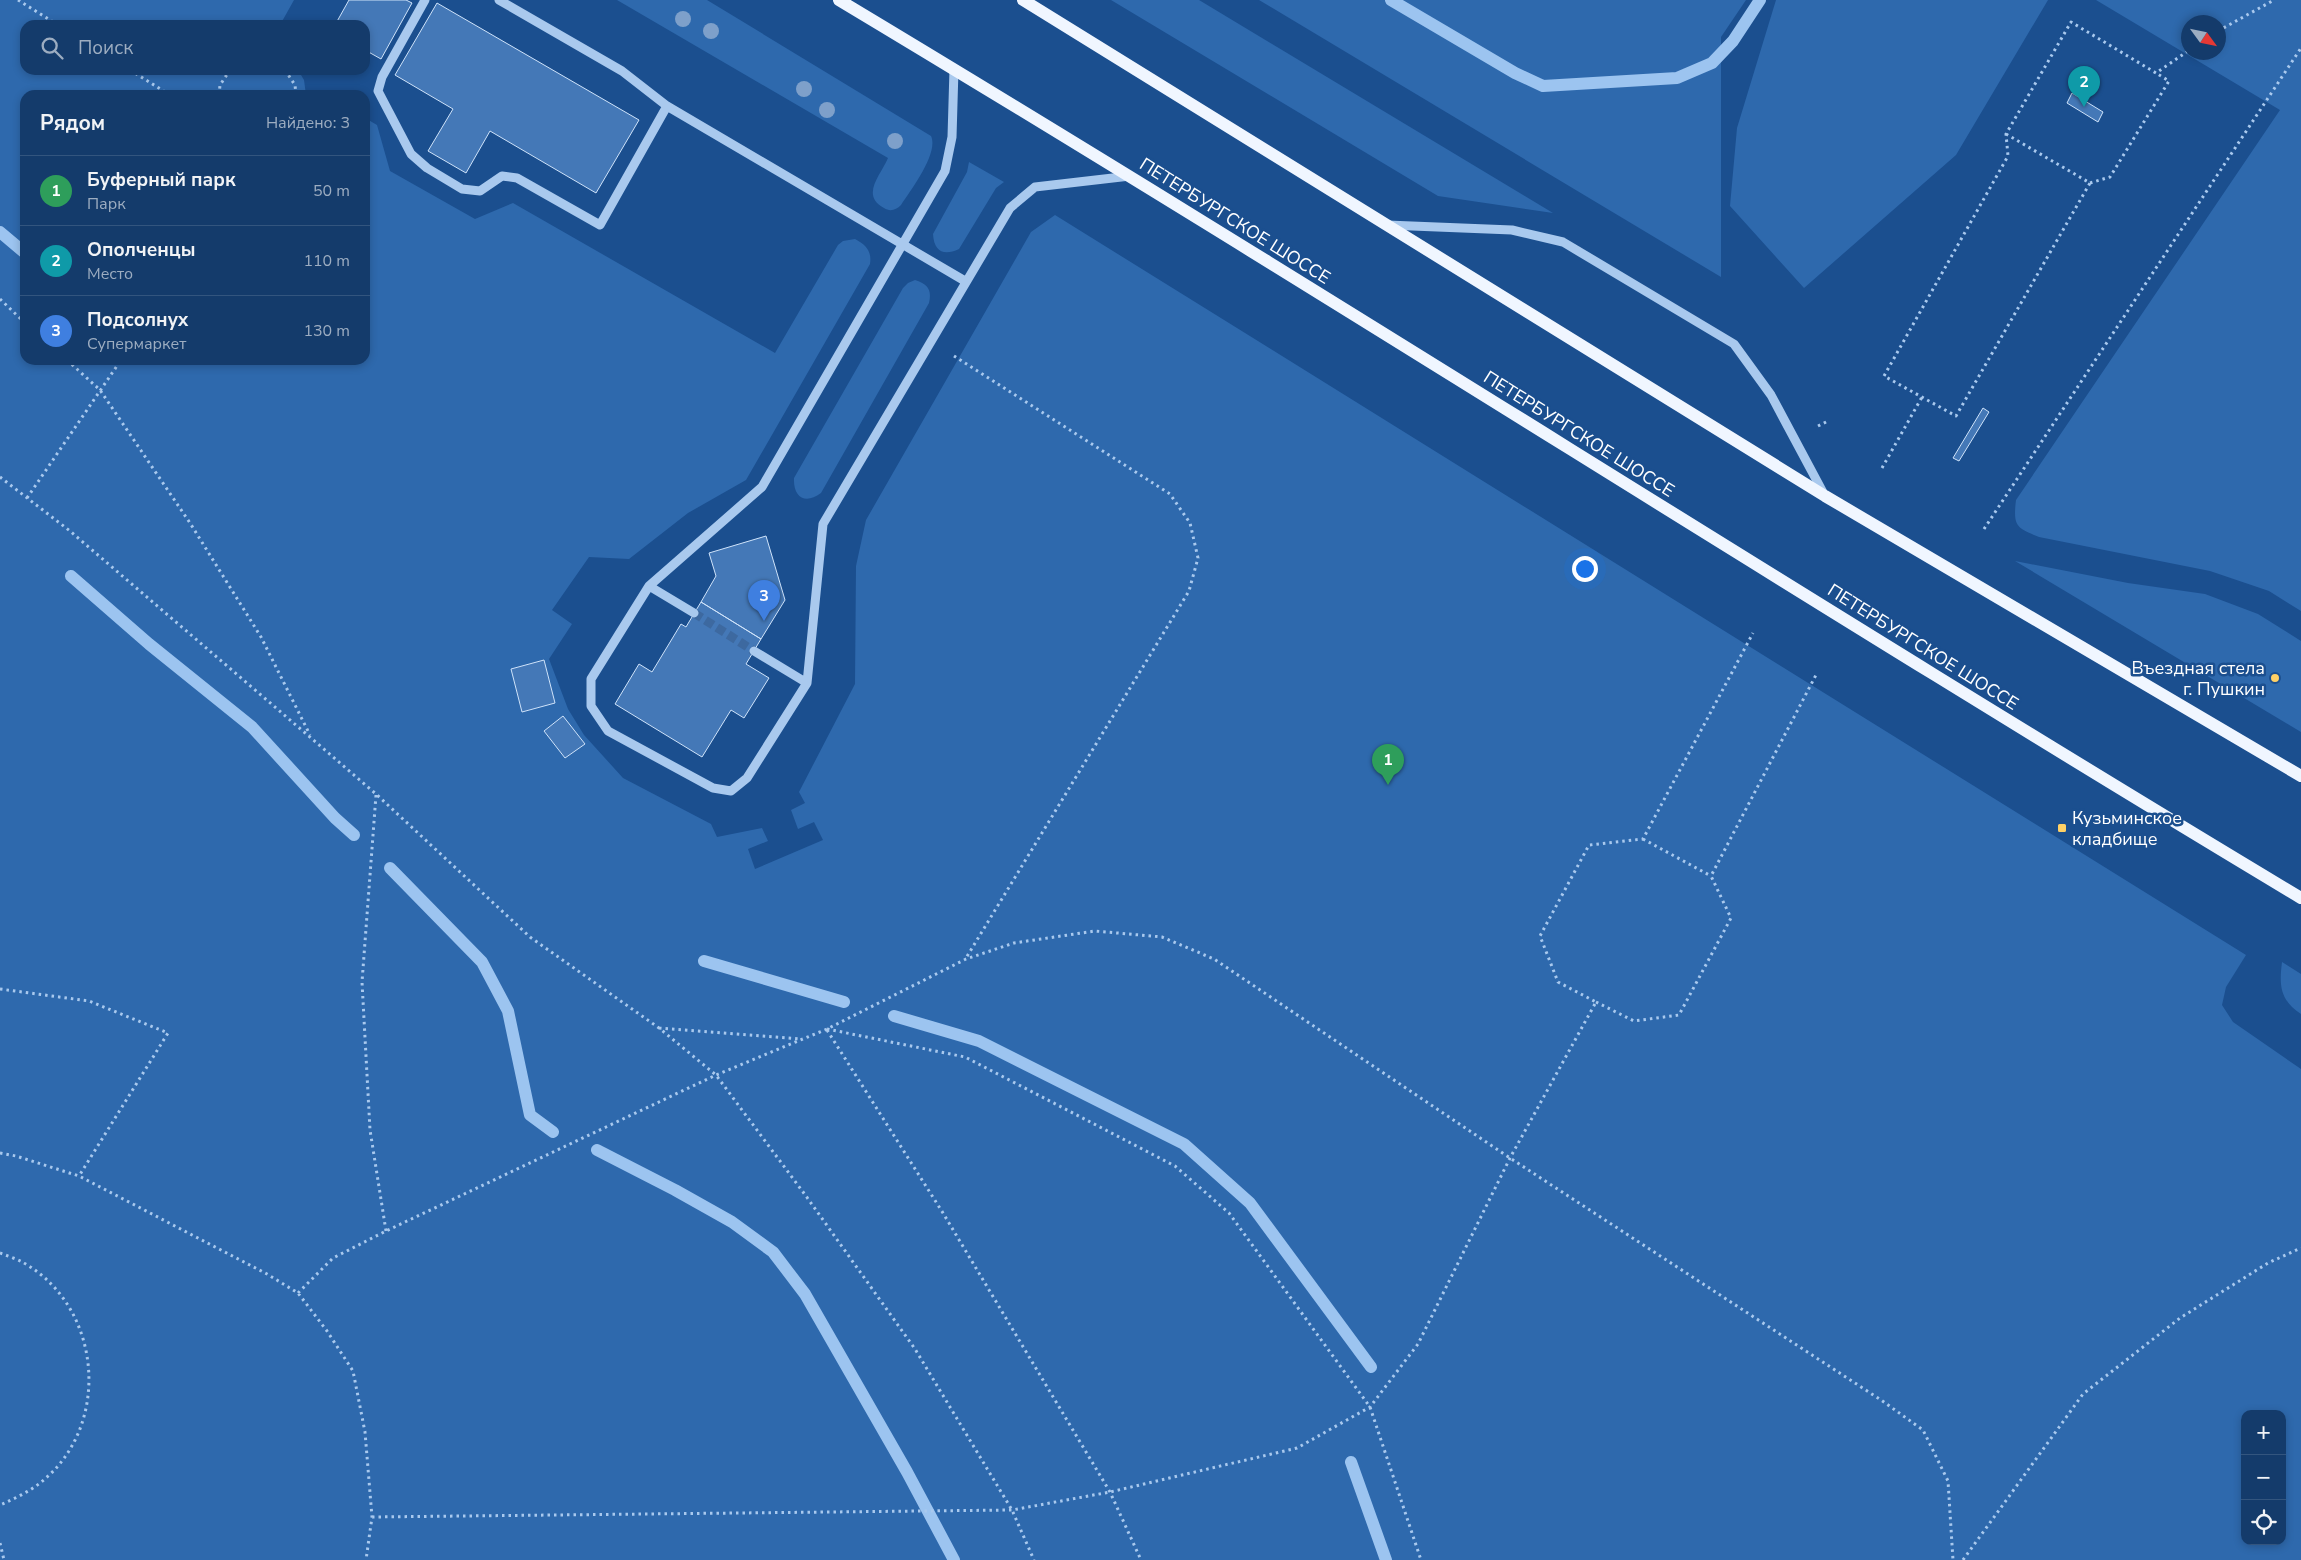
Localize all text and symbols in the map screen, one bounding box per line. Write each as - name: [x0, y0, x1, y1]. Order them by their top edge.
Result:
- north arrow: [2181, 15, 2226, 60]
- search box: [20, 20, 370, 75]
- icon: search: [38, 34, 66, 62]
- text: Поиск: [78, 35, 133, 61]
- pin: 2: [2068, 66, 2100, 107]
- text: Рядом: [40, 109, 105, 137]
- text: Найдено: 3: [266, 112, 350, 134]
- street label: ПЕТЕРБУРГСКОЕ ШОССЕ: [1135, 152, 1335, 290]
- text: Буферный парк: [87, 167, 236, 193]
- text: 1: [51, 180, 61, 202]
- text: 50 m: [313, 180, 350, 202]
- text: Парк: [87, 193, 126, 215]
- text: Ополченцы: [87, 237, 195, 263]
- text: 2: [51, 250, 61, 272]
- text: 110 m: [303, 250, 350, 272]
- text: Место: [87, 263, 133, 285]
- text: Подсолнух: [87, 307, 188, 333]
- text: 3: [51, 320, 61, 342]
- text: 130 m: [303, 320, 350, 342]
- text: Супермаркет: [87, 333, 186, 355]
- street label: ПЕТЕРБУРГСКОЕ ШОССЕ: [1479, 365, 1679, 503]
- your location: [1572, 556, 1598, 582]
- street label: ПЕТЕРБУРГСКОЕ ШОССЕ: [1823, 578, 2023, 716]
- pin: 3: [748, 580, 780, 621]
- place label: Въездная стела г. Пушкин: [2131, 656, 2265, 701]
- marker: Въездная стела г. Пушкин: [2269, 672, 2281, 684]
- pin: 1: [1372, 744, 1404, 785]
- place label: Кузьминское кладбище: [2072, 806, 2182, 851]
- marker: Кузьминское кладбище: [2056, 822, 2068, 834]
- map controls: [2241, 1410, 2286, 1545]
- button: +: [2241, 1410, 2286, 1455]
- button: −: [2241, 1455, 2286, 1500]
- button: locate: [2241, 1500, 2286, 1545]

